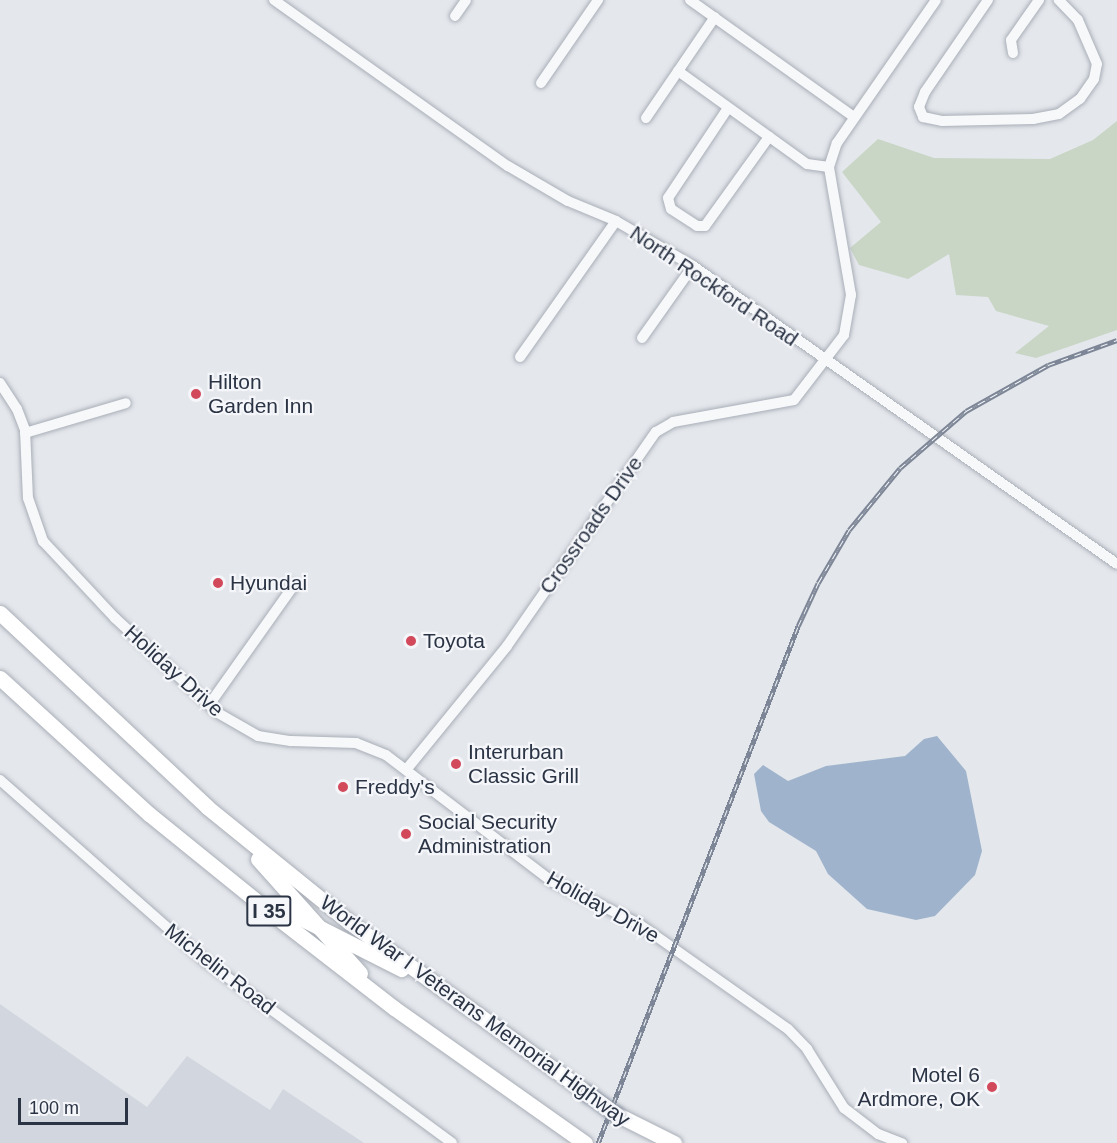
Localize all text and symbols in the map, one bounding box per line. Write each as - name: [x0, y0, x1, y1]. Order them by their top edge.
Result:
- street label: North Rockford Road: [625, 220, 803, 352]
- place label: Hilton Garden Inn: [208, 369, 313, 419]
- marker: Hilton Garden Inn: [189, 387, 203, 401]
- street label: Crossroads Drive: [534, 451, 648, 599]
- place label: Hyundai: [230, 570, 307, 596]
- marker: Hyundai: [211, 576, 225, 590]
- street label: Holiday Drive: [119, 620, 229, 722]
- place label: Toyota: [423, 628, 485, 654]
- marker: Toyota: [404, 634, 418, 648]
- place label: Interurban Classic Grill: [468, 739, 579, 789]
- marker: Interurban Classic Grill: [449, 757, 463, 771]
- place label: Freddy's: [355, 774, 435, 800]
- marker: Freddy's: [336, 780, 350, 794]
- place label: Social Security Administration: [418, 809, 557, 859]
- marker: Social Security Administration: [399, 827, 413, 841]
- street label: Holiday Drive: [542, 866, 664, 948]
- street label: World War I Veterans Memorial Highway: [315, 890, 635, 1132]
- road number: I 35: [245, 894, 293, 928]
- street label: Michelin Road: [160, 918, 280, 1020]
- place label: Motel 6 Ardmore, OK: [857, 1062, 980, 1112]
- marker: Motel 6 Ardmore, OK: [985, 1080, 999, 1094]
- scale bar: [21, 1086, 130, 1124]
- text: 100 m: [29, 1098, 79, 1118]

